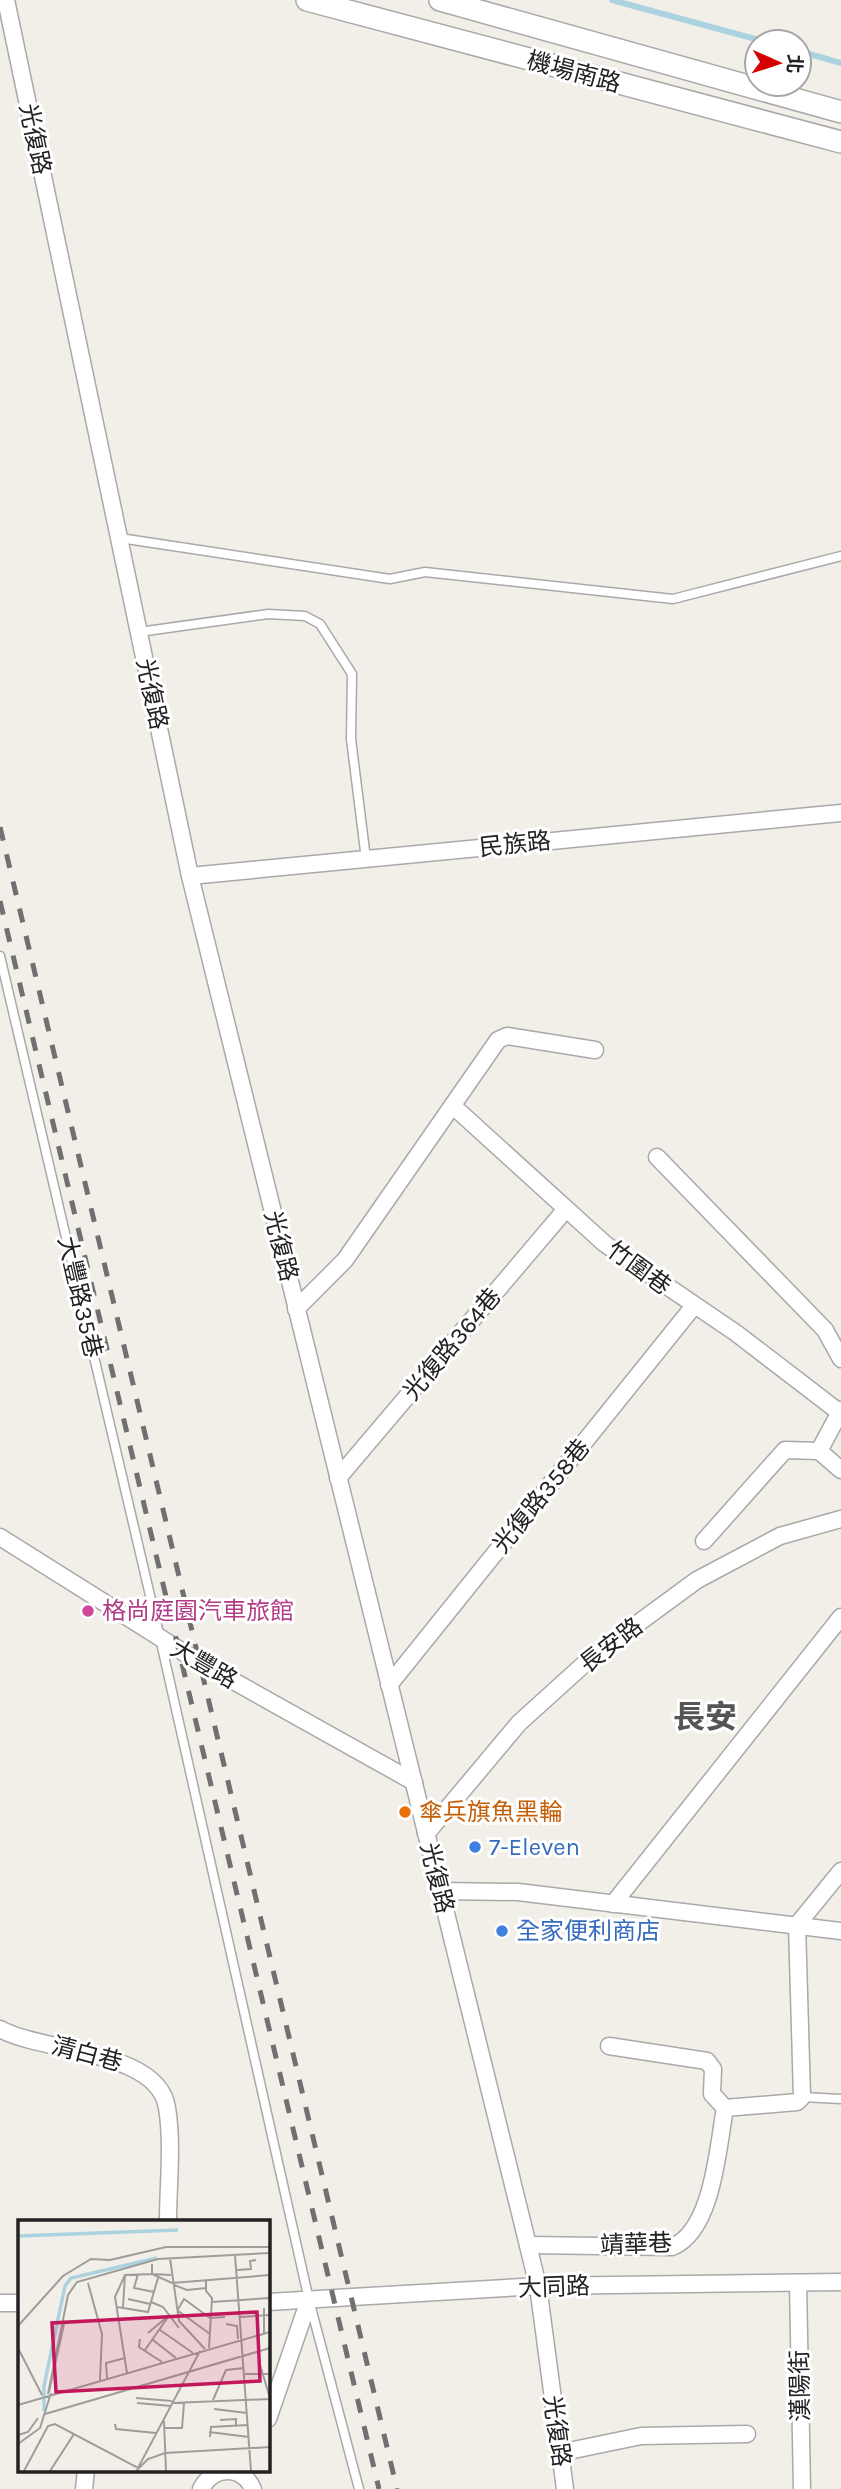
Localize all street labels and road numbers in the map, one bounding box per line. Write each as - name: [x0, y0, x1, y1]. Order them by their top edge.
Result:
- street label: 機場南路: [524, 46, 624, 98]
- street label: 光復路: [14, 101, 56, 177]
- street label: 光復路: [131, 656, 173, 732]
- street label: 民族路: [478, 826, 552, 862]
- street label: 光復路: [259, 1208, 303, 1284]
- street label: 大豐路35巷: [52, 1234, 108, 1360]
- street label: 竹圍巷: [602, 1236, 676, 1300]
- street label: 光復路364巷: [397, 1282, 507, 1406]
- street label: 光復路358巷: [487, 1433, 595, 1559]
- street label: 長安路: [574, 1612, 648, 1678]
- street label: 大豐路: [166, 1634, 242, 1694]
- street label: 光復路: [415, 1840, 459, 1916]
- street label: 清白巷: [49, 2031, 125, 2077]
- street label: 靖華巷: [600, 2229, 672, 2259]
- street label: 大同路: [518, 2272, 590, 2302]
- street label: 漢陽街: [785, 2350, 815, 2422]
- street label: 光復路: [538, 2393, 576, 2469]

